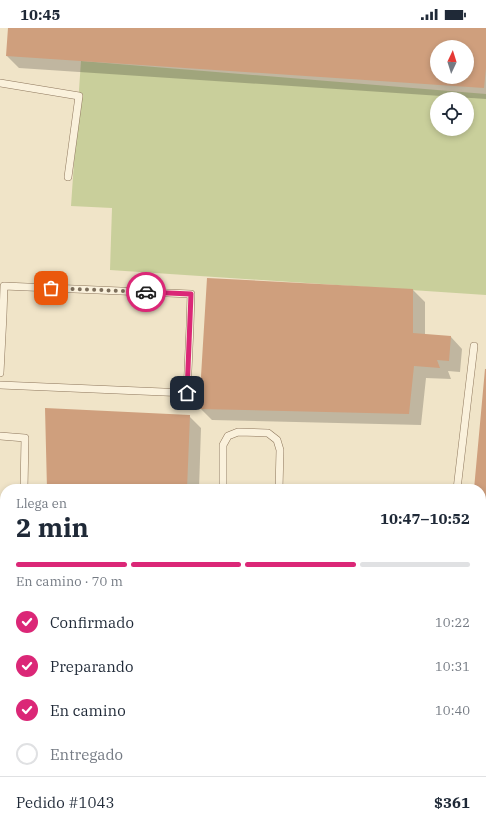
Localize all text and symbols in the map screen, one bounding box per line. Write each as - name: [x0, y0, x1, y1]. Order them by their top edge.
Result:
- text: 10:45: [20, 5, 61, 24]
- north arrow: [430, 40, 474, 84]
- map controls: [430, 40, 474, 136]
- button: locate: [430, 92, 474, 136]
- pin: [34, 271, 68, 305]
- courier: [126, 272, 166, 312]
- icon: bag: [40, 277, 62, 299]
- icon: car: [135, 281, 157, 303]
- pin: [170, 376, 204, 410]
- icon: home: [176, 382, 198, 404]
- text: Llega en: [16, 495, 67, 512]
- text: 10:47–10:52: [380, 509, 470, 528]
- text: 2 min: [16, 510, 89, 544]
- text: En camino · 70 m: [16, 573, 123, 590]
- icon: check: [16, 611, 38, 633]
- text: Confirmado: [50, 613, 134, 632]
- text: 10:22: [435, 614, 470, 631]
- icon: check: [16, 655, 38, 677]
- text: Preparando: [50, 657, 133, 676]
- text: 10:31: [435, 658, 470, 675]
- icon: check: [16, 699, 38, 721]
- text: En camino: [50, 701, 126, 720]
- text: 10:40: [435, 702, 470, 719]
- text: Entregado: [50, 745, 123, 764]
- text: Pedido #1043: [16, 793, 115, 812]
- text: $361: [434, 793, 470, 812]

